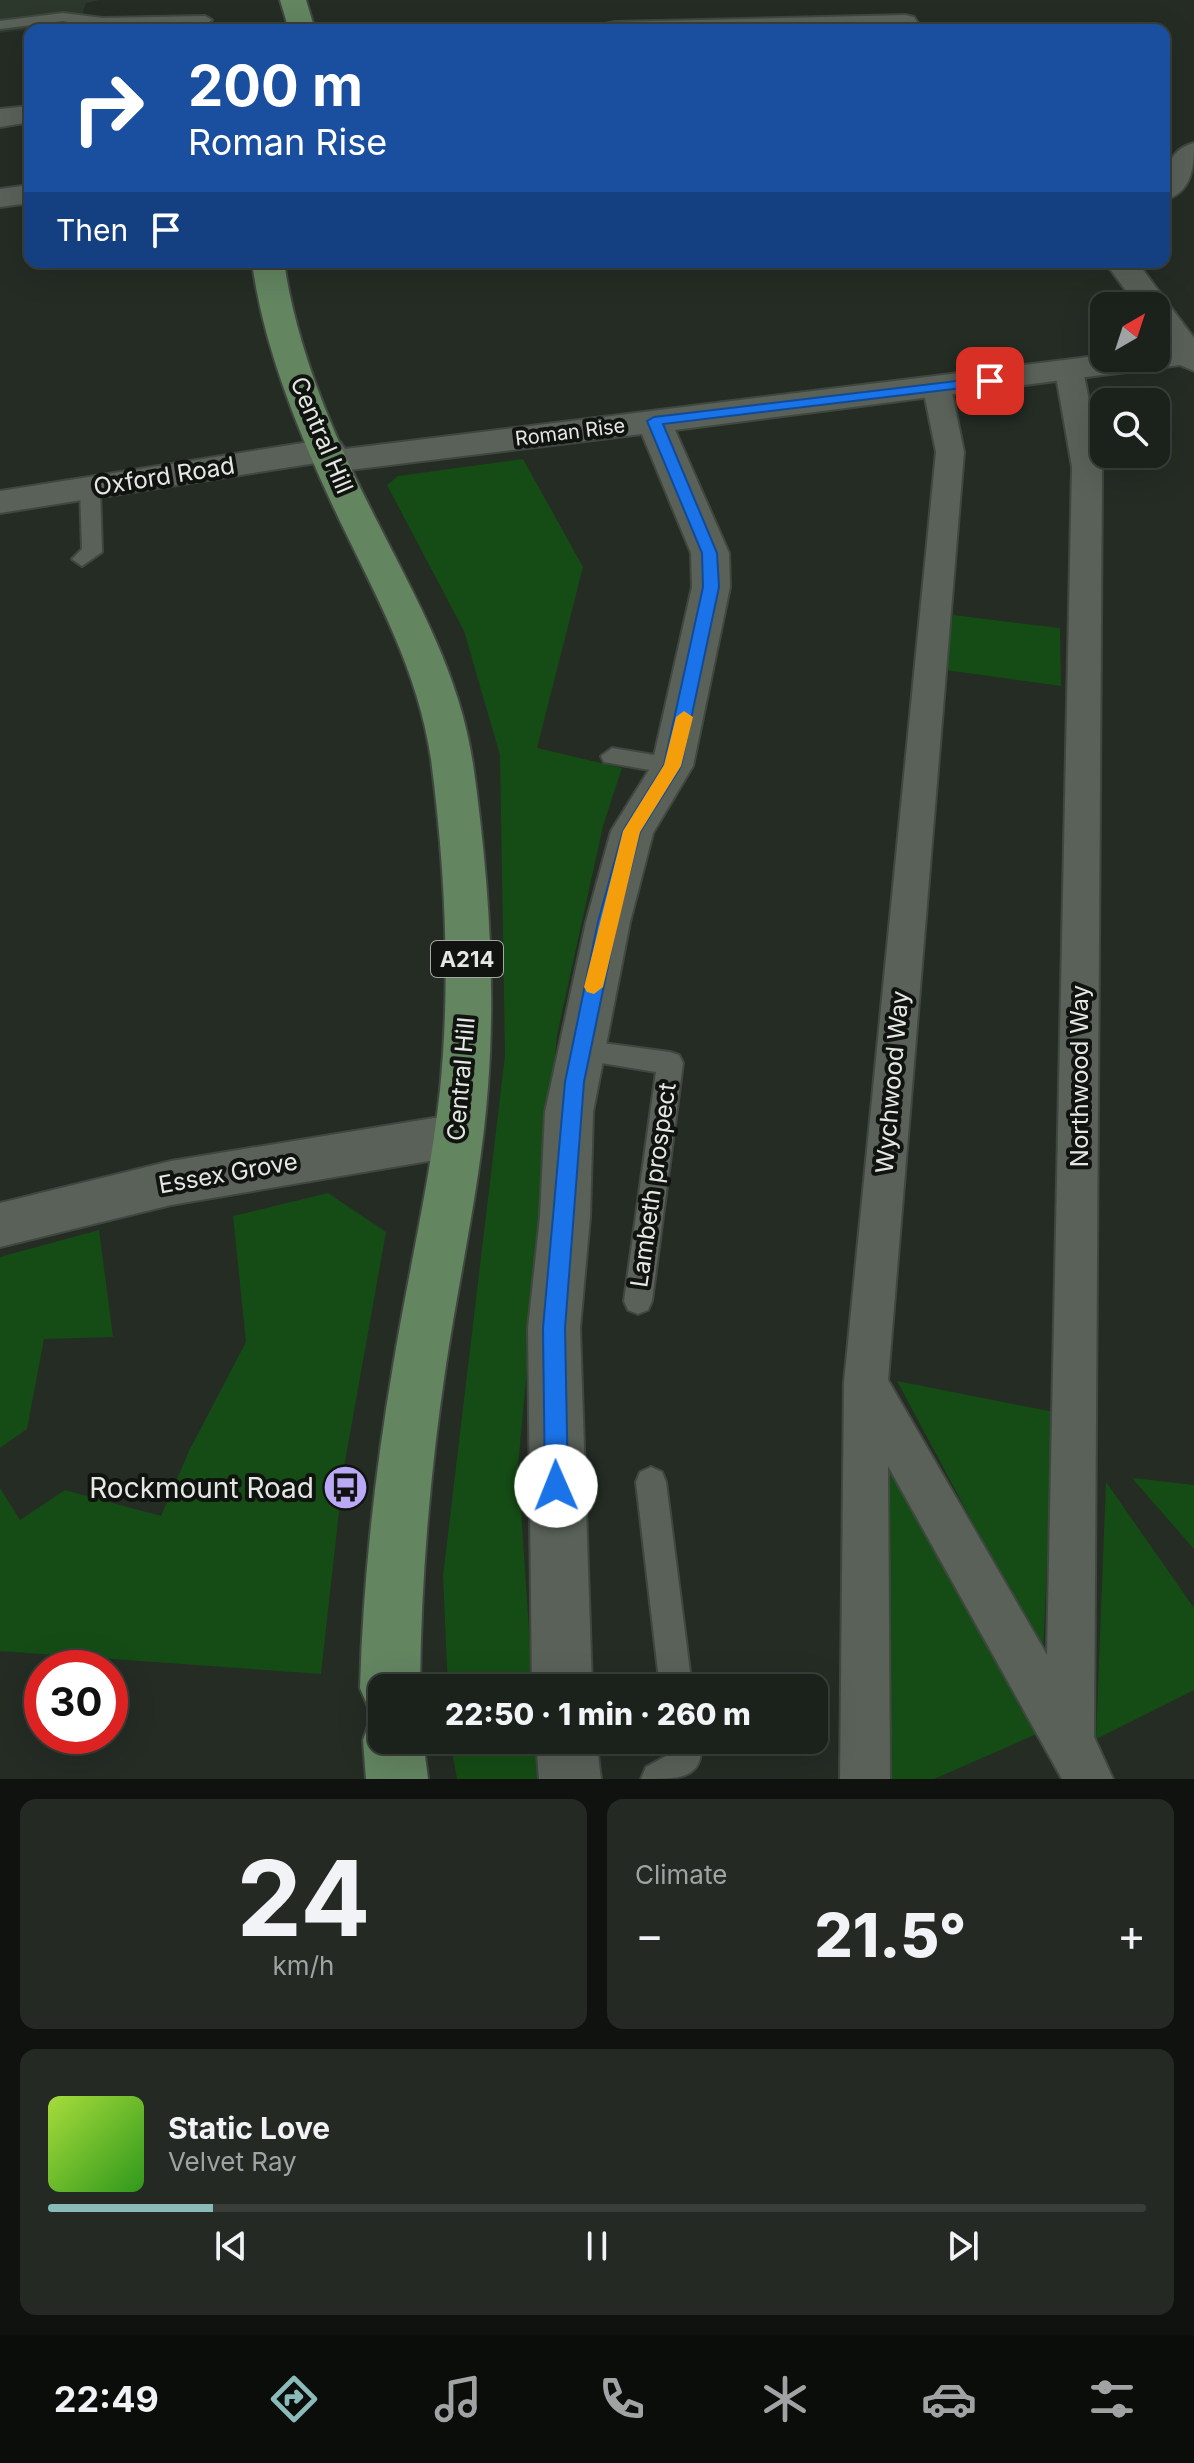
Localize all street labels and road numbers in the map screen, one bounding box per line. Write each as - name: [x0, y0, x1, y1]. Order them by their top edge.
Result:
- street label: Central Hill: [284, 372, 360, 498]
- street label: Roman Rise: [514, 413, 626, 451]
- street label: Oxford Road: [91, 451, 237, 501]
- road number: A214: [431, 941, 503, 977]
- street label: Northwood Way: [1065, 985, 1094, 1167]
- street label: Wychwood Way: [870, 990, 914, 1174]
- street label: Central Hill: [441, 1016, 481, 1142]
- street label: Lambeth prospect: [624, 1081, 682, 1289]
- street label: Essex Grove: [156, 1147, 300, 1199]

